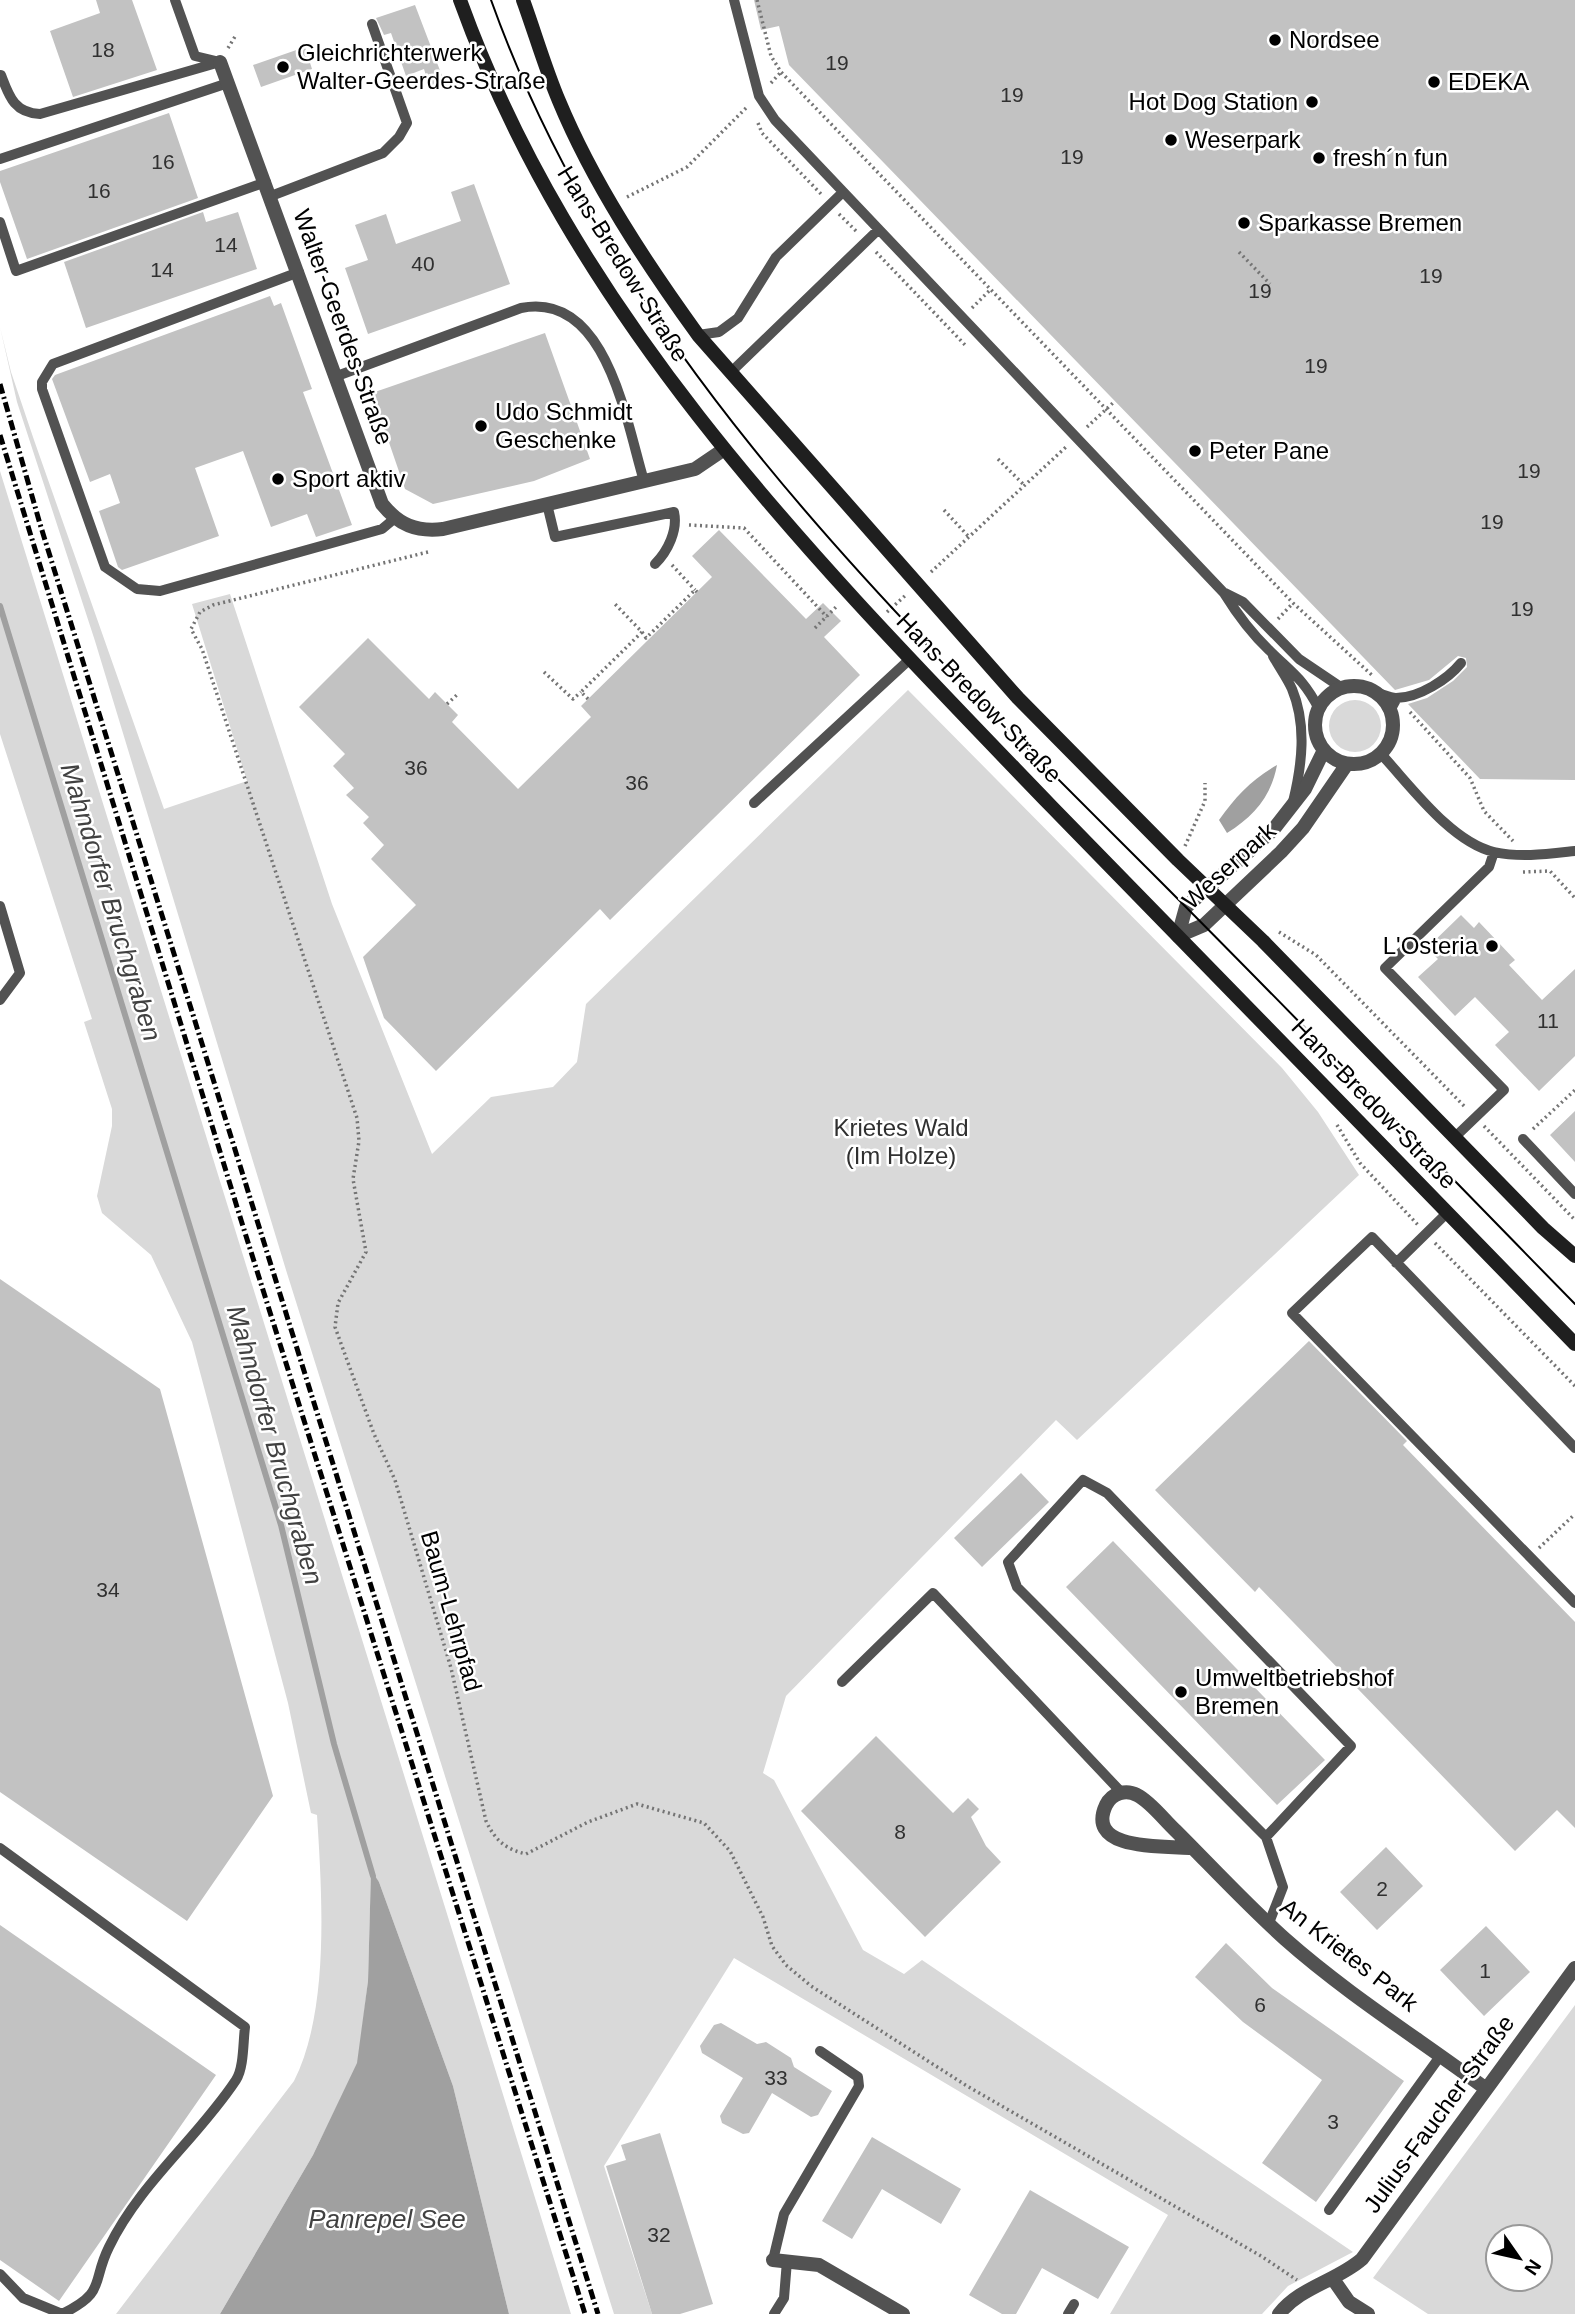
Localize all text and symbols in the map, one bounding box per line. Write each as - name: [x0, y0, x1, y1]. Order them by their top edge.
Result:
- place label: Nordsee: [1289, 26, 1380, 53]
- marker: Nordsee: [1267, 32, 1283, 48]
- house number: 18: [91, 38, 115, 61]
- place label: Gleichrichterwerk Walter-Geerdes-Straße: [297, 39, 546, 94]
- house number: 19: [825, 51, 849, 74]
- marker: Gleichrichterwerk Walter-Geerdes-Straße: [275, 59, 291, 75]
- place label: EDEKA: [1448, 68, 1529, 95]
- marker: EDEKA: [1426, 74, 1442, 90]
- house number: 19: [1000, 83, 1024, 106]
- place label: Hot Dog Station: [1129, 88, 1298, 115]
- marker: Hot Dog Station: [1304, 94, 1320, 110]
- place label: Weserpark: [1185, 126, 1302, 153]
- marker: Weserpark: [1163, 132, 1179, 148]
- place label: fresh´n fun: [1333, 144, 1448, 171]
- house number: 19: [1060, 145, 1084, 168]
- house number: 16: [151, 150, 175, 173]
- marker: fresh´n fun: [1311, 150, 1327, 166]
- street label: Hans-Bredow-Straße: [552, 161, 695, 366]
- house number: 16: [87, 179, 111, 202]
- street label: Walter-Geerdes-Straße: [288, 205, 399, 448]
- place label: Sparkasse Bremen: [1258, 209, 1462, 236]
- marker: Sparkasse Bremen: [1236, 215, 1252, 231]
- house number: 14: [214, 233, 238, 256]
- house number: 40: [411, 252, 435, 275]
- house number: 14: [150, 258, 174, 281]
- house number: 19: [1419, 264, 1443, 287]
- house number: 19: [1248, 279, 1272, 302]
- house number: 19: [1304, 354, 1328, 377]
- place label: Udo Schmidt Geschenke: [495, 398, 633, 453]
- marker: Udo Schmidt Geschenke: [473, 418, 489, 434]
- place label: Peter Pane: [1209, 437, 1329, 464]
- marker: Peter Pane: [1187, 443, 1203, 459]
- house number: 19: [1517, 459, 1541, 482]
- place label: Sport aktiv: [292, 465, 405, 492]
- marker: Sport aktiv: [270, 471, 286, 487]
- house number: 19: [1480, 510, 1504, 533]
- house number: 19: [1510, 597, 1534, 620]
- street label: Hans-Bredow-Straße: [891, 607, 1067, 788]
- house number: 36: [404, 756, 428, 779]
- water label: Mahndorfer Bruchgraben: [54, 759, 168, 1045]
- house number: 36: [625, 771, 649, 794]
- street label: Weserpark: [1177, 816, 1281, 914]
- place label: L'Osteria: [1383, 932, 1479, 959]
- marker: L'Osteria: [1484, 938, 1500, 954]
- house number: 11: [1537, 1009, 1559, 1032]
- street label: Hans-Bredow-Straße: [1286, 1013, 1462, 1194]
- park label: Krietes Wald (Im Holze): [833, 1114, 969, 1169]
- water label: Mahndorfer Bruchgraben: [221, 1302, 329, 1588]
- street label: Baum-Lehrpfad: [416, 1528, 487, 1694]
- house number: 34: [96, 1578, 120, 1601]
- place label: Umweltbetriebshof Bremen: [1195, 1664, 1394, 1719]
- marker: Umweltbetriebshof Bremen: [1173, 1684, 1189, 1700]
- house number: 8: [894, 1820, 906, 1843]
- house number: 2: [1376, 1877, 1388, 1900]
- street label: An Krietes Park: [1275, 1893, 1424, 2017]
- house number: 1: [1479, 1959, 1491, 1982]
- house number: 6: [1254, 1993, 1266, 2016]
- street label: Julius-Faucher-Straße: [1358, 2010, 1519, 2218]
- house number: 33: [764, 2066, 788, 2089]
- house number: 3: [1327, 2110, 1339, 2133]
- water label: Panrepel See: [308, 2204, 466, 2234]
- house number: 32: [647, 2223, 671, 2246]
- north arrow: [1484, 2223, 1554, 2293]
- text: N: [1520, 2256, 1545, 2279]

